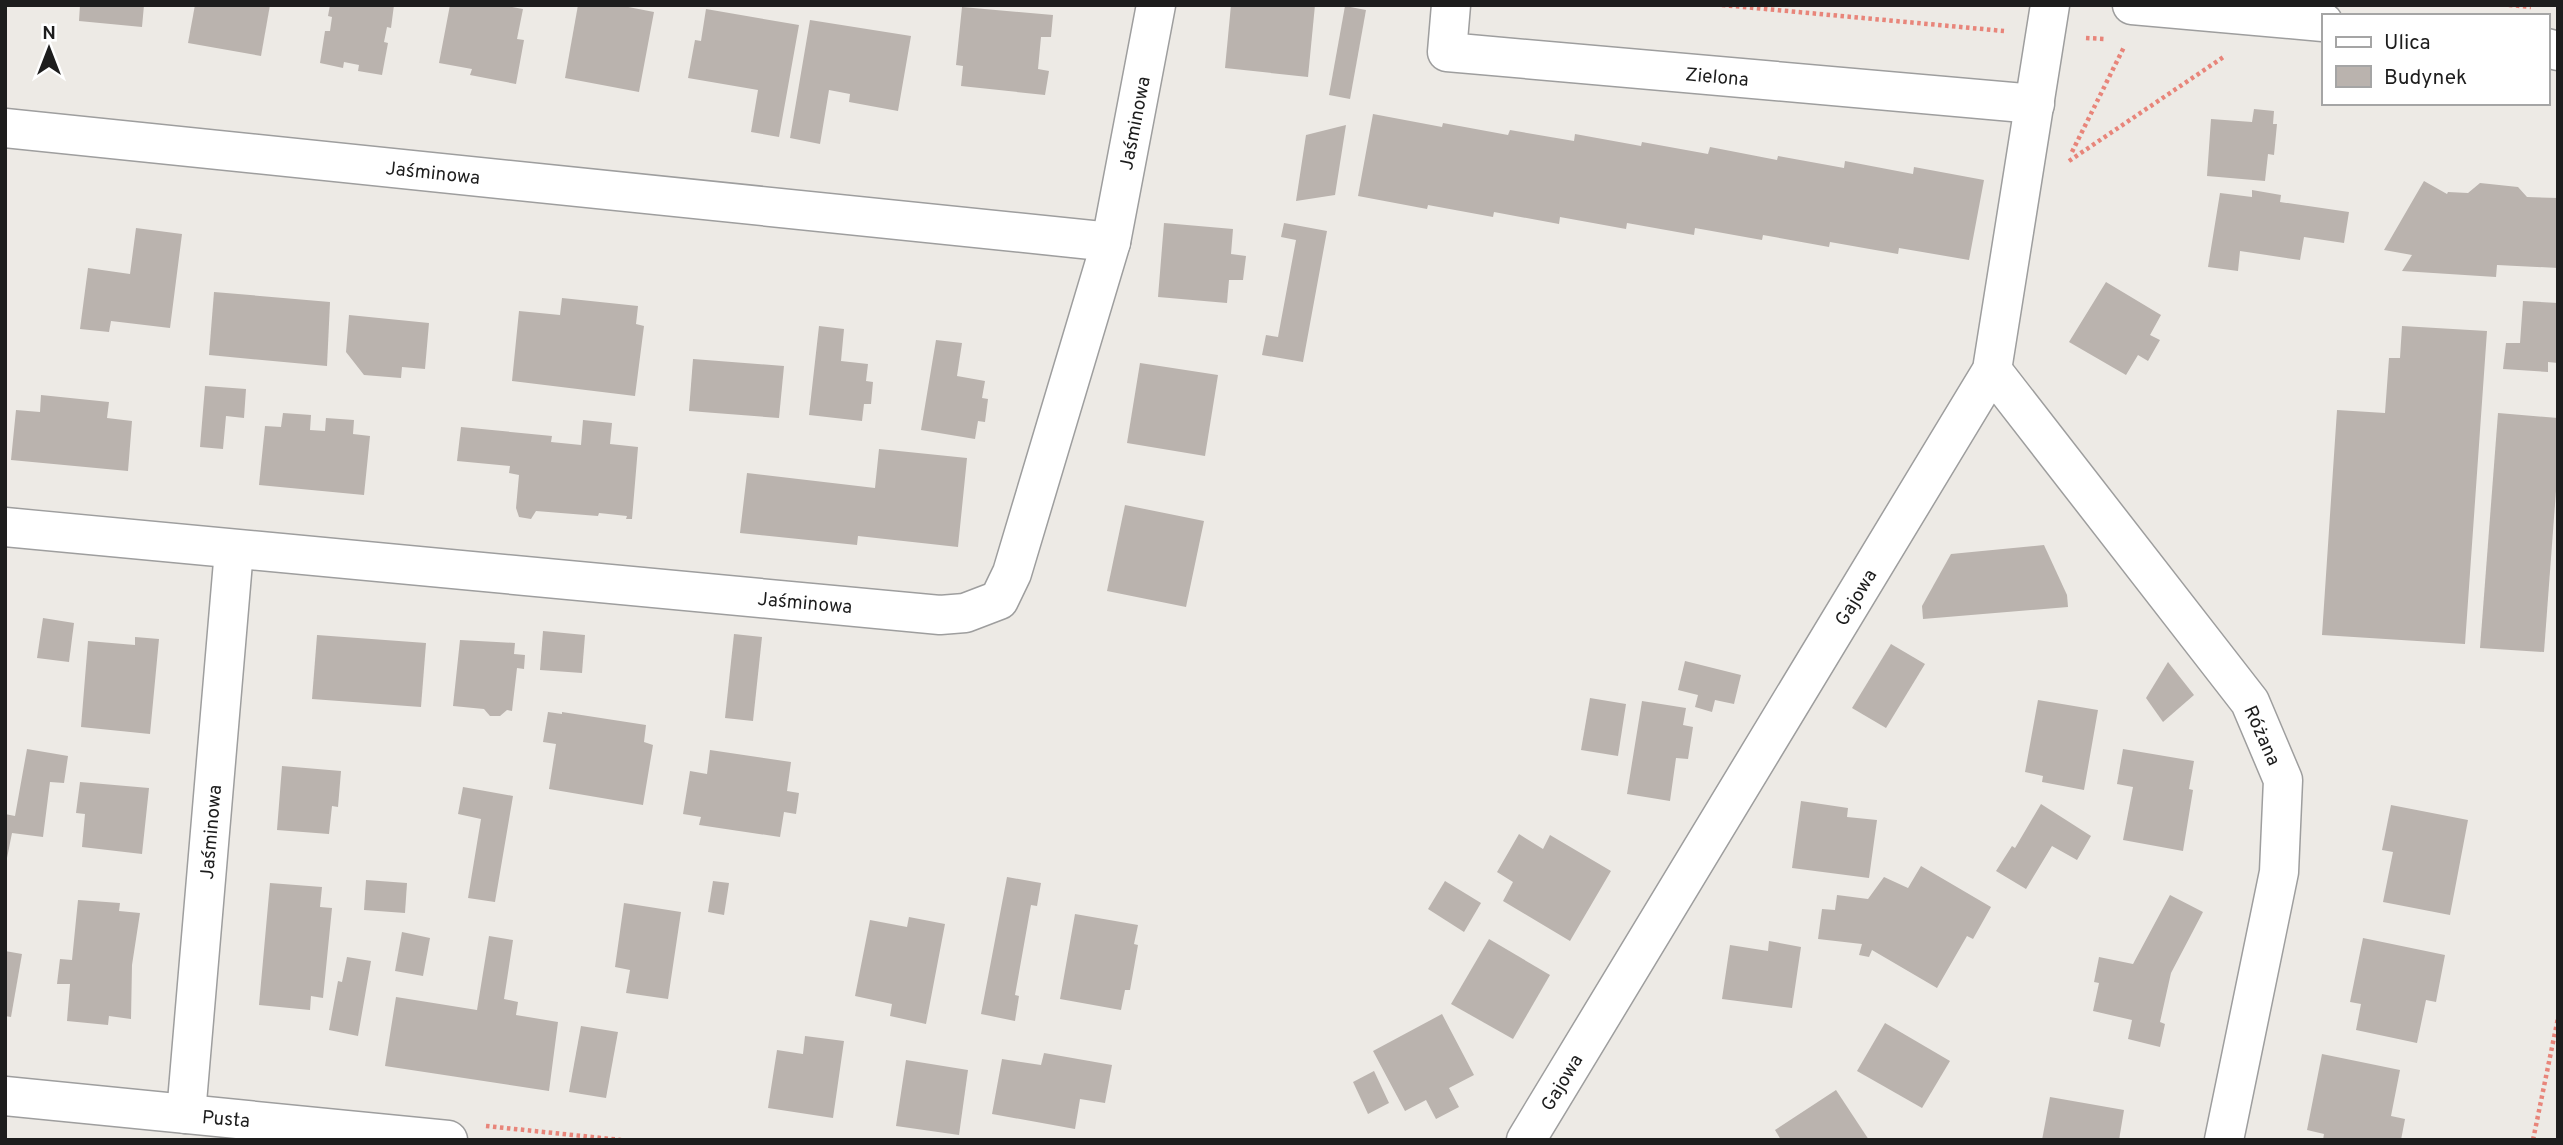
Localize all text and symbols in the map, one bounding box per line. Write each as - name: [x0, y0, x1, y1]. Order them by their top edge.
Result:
- north arrow: [14, 14, 84, 84]
- legend: [2322, 14, 2549, 105]
- text: N: [42, 22, 56, 46]
- text: Ulica: [2384, 30, 2431, 57]
- street label: Zielona: [1684, 63, 1750, 93]
- text: Budynek: [2384, 65, 2467, 92]
- street label: Jaśminowa: [1115, 74, 1157, 172]
- street label: Jaśminowa: [384, 157, 481, 191]
- street label: Gajowa: [1830, 565, 1883, 631]
- street label: Jaśminowa: [756, 588, 853, 620]
- street label: Różana: [2237, 702, 2285, 770]
- street label: Jaśminowa: [196, 784, 228, 881]
- street label: Gajowa: [1536, 1050, 1589, 1116]
- street label: Pusta: [201, 1106, 251, 1134]

